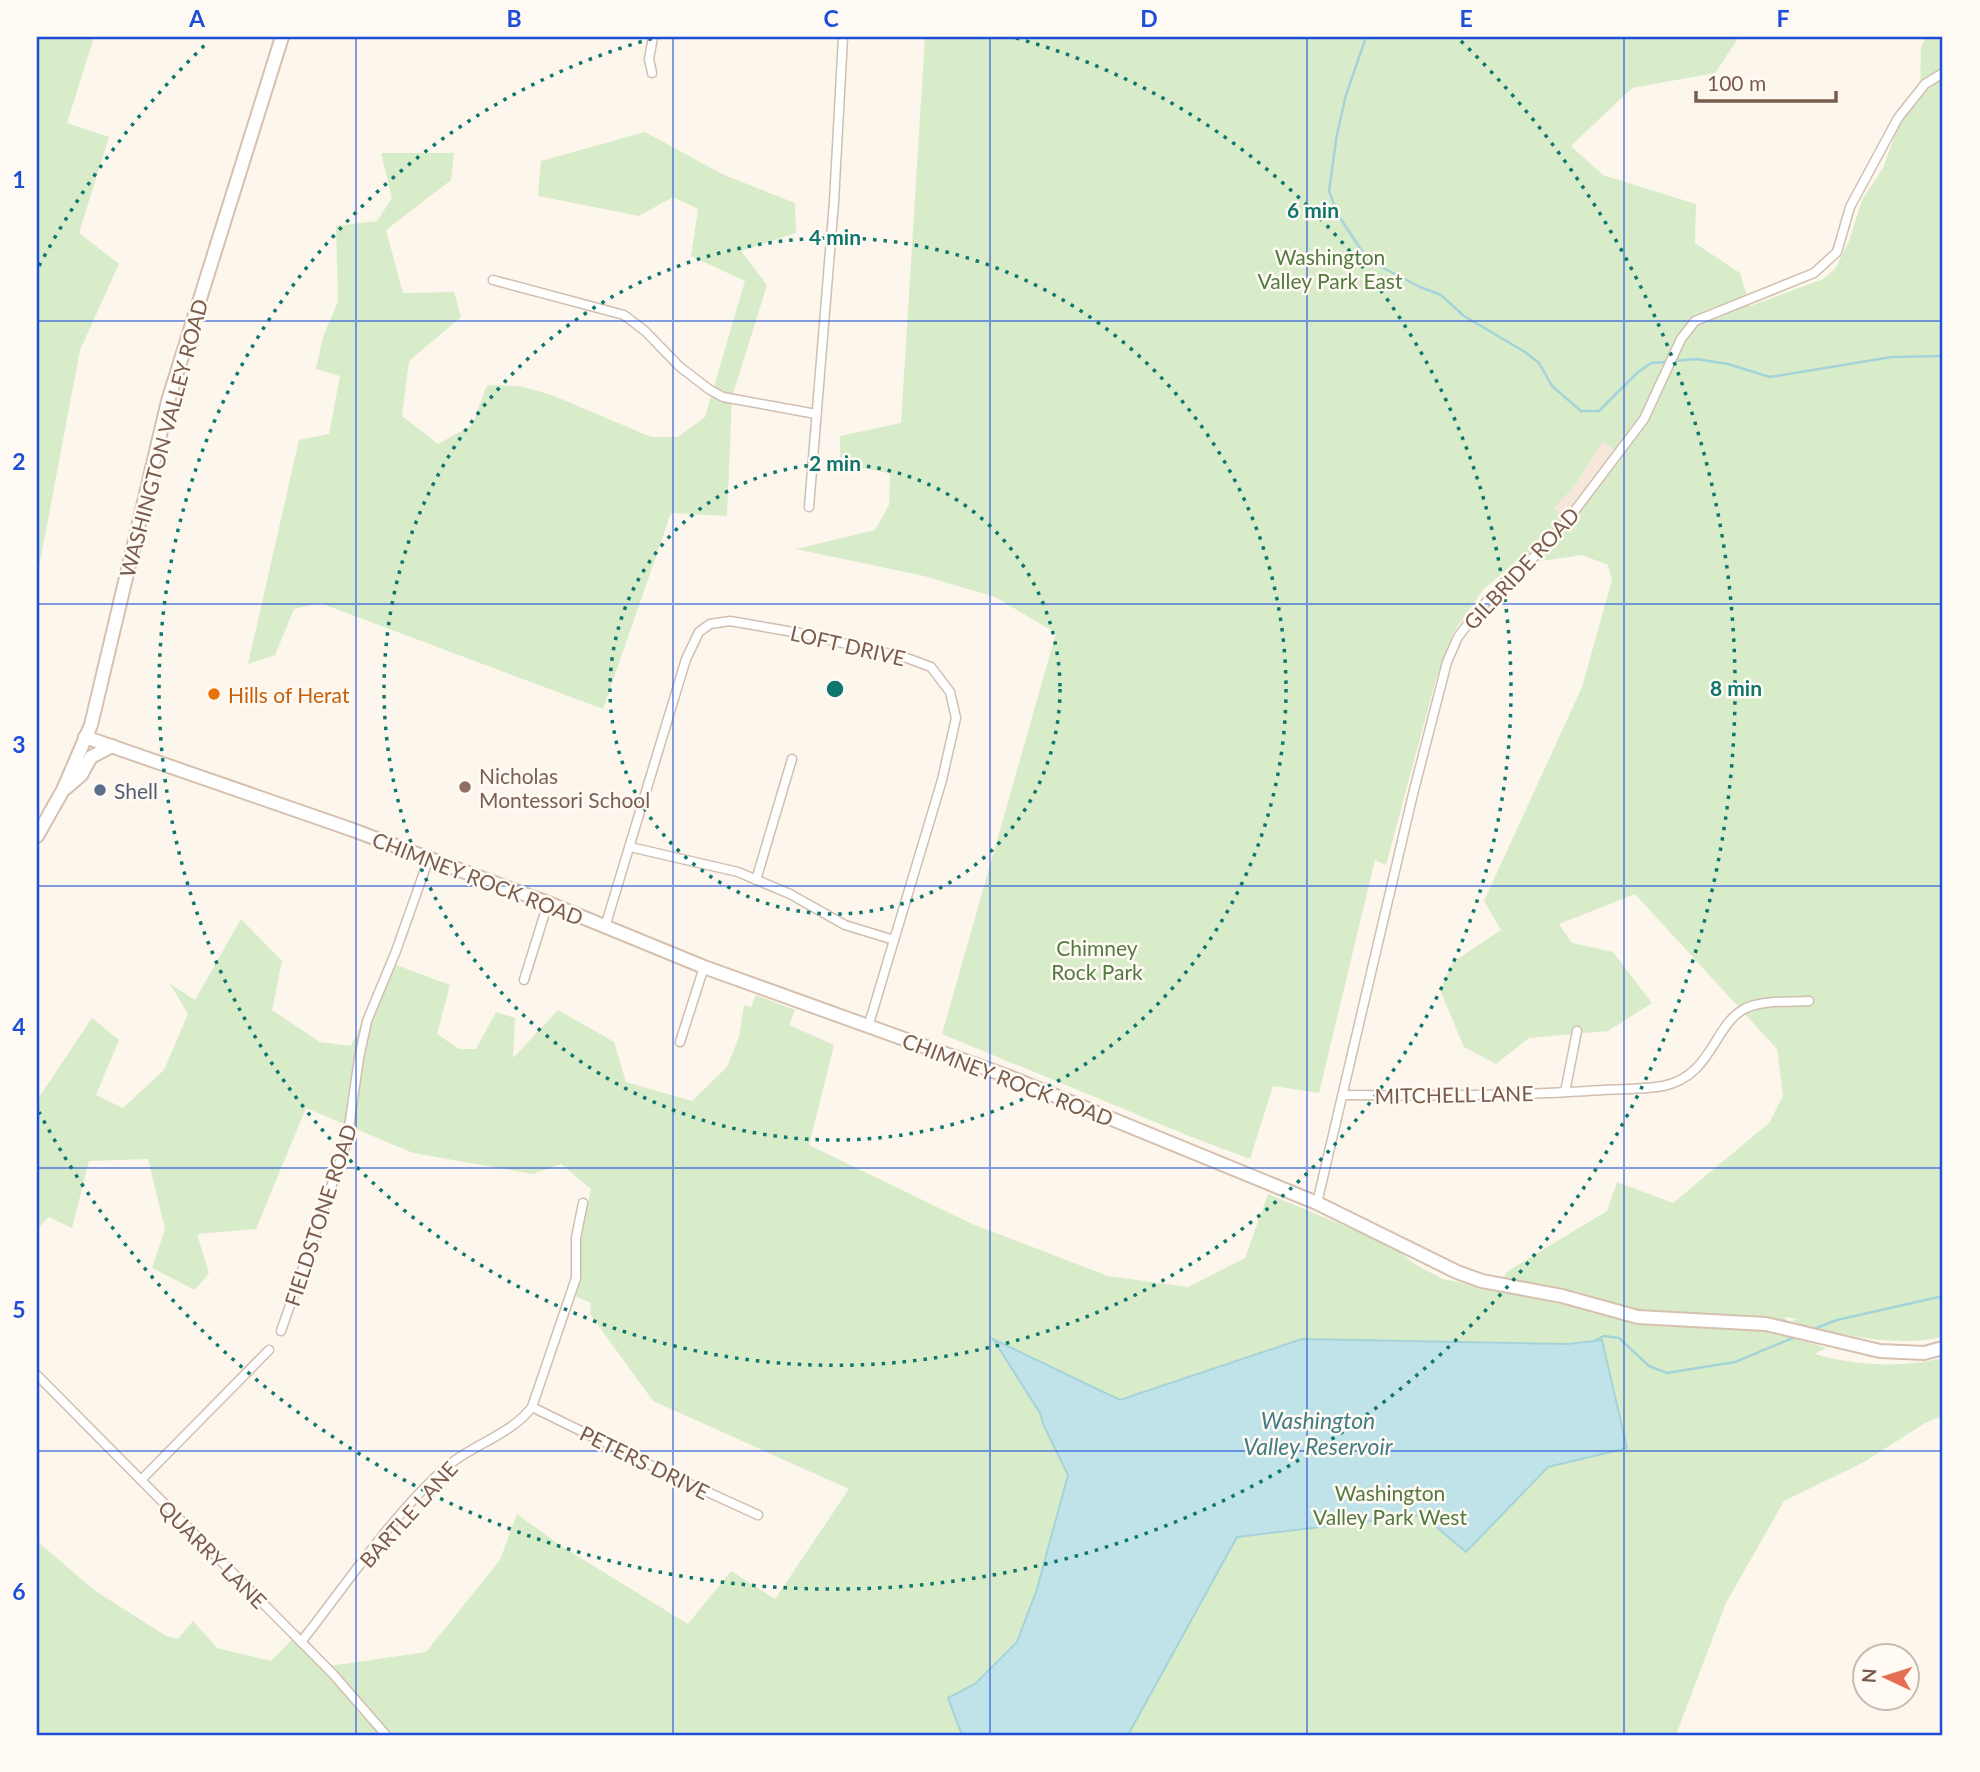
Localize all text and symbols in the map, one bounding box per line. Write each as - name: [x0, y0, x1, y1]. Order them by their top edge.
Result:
- text: A: [188, 4, 206, 32]
- text: B: [506, 4, 522, 32]
- text: C: [823, 4, 839, 32]
- text: D: [1140, 4, 1158, 32]
- text: E: [1459, 4, 1473, 32]
- text: F: [1776, 4, 1790, 32]
- scale bar: [1696, 60, 1836, 104]
- text: 100 m: [1707, 70, 1766, 95]
- text: 1: [12, 165, 26, 193]
- text: 6 min: [1287, 197, 1339, 222]
- text: 4 min: [809, 224, 861, 249]
- park label: Washington Valley Park East: [1258, 244, 1403, 293]
- street label: WASHINGTON VALLEY ROAD: [114, 296, 212, 580]
- text: 2: [12, 447, 26, 475]
- text: 2 min: [809, 450, 861, 475]
- street label: GILBRIDE ROAD: [1458, 502, 1584, 634]
- street label: LOFT DRIVE: [788, 620, 908, 670]
- text: 8 min: [1710, 675, 1762, 700]
- centre of rings: [823, 677, 847, 701]
- place label: Hills of Herat: [228, 682, 350, 707]
- marker: Hills of Herat: [206, 686, 222, 702]
- text: 3: [12, 730, 26, 758]
- place label: Nicholas Montessori School: [479, 763, 650, 812]
- place label: Shell: [114, 778, 158, 803]
- marker: Nicholas Montessori School: [457, 779, 473, 795]
- marker: Shell: [92, 782, 108, 798]
- street label: CHIMNEY ROCK ROAD: [369, 826, 587, 930]
- park label: Chimney Rock Park: [1051, 935, 1143, 984]
- text: 4: [12, 1012, 26, 1040]
- street label: CHIMNEY ROCK ROAD: [899, 1027, 1117, 1131]
- street label: MITCHELL LANE: [1374, 1080, 1534, 1108]
- street label: FIELDSTONE ROAD: [279, 1121, 361, 1309]
- text: 5: [12, 1295, 26, 1323]
- water label: Washington Valley Reservoir: [1243, 1406, 1394, 1460]
- street label: PETERS DRIVE: [576, 1420, 714, 1504]
- street label: BARTLE LANE: [354, 1456, 462, 1572]
- park label: Washington Valley Park West: [1313, 1480, 1467, 1529]
- street label: QUARRY LANE: [154, 1495, 272, 1613]
- text: 6: [12, 1577, 26, 1605]
- north arrow: [1850, 1642, 1920, 1712]
- text: N: [1857, 1668, 1881, 1684]

